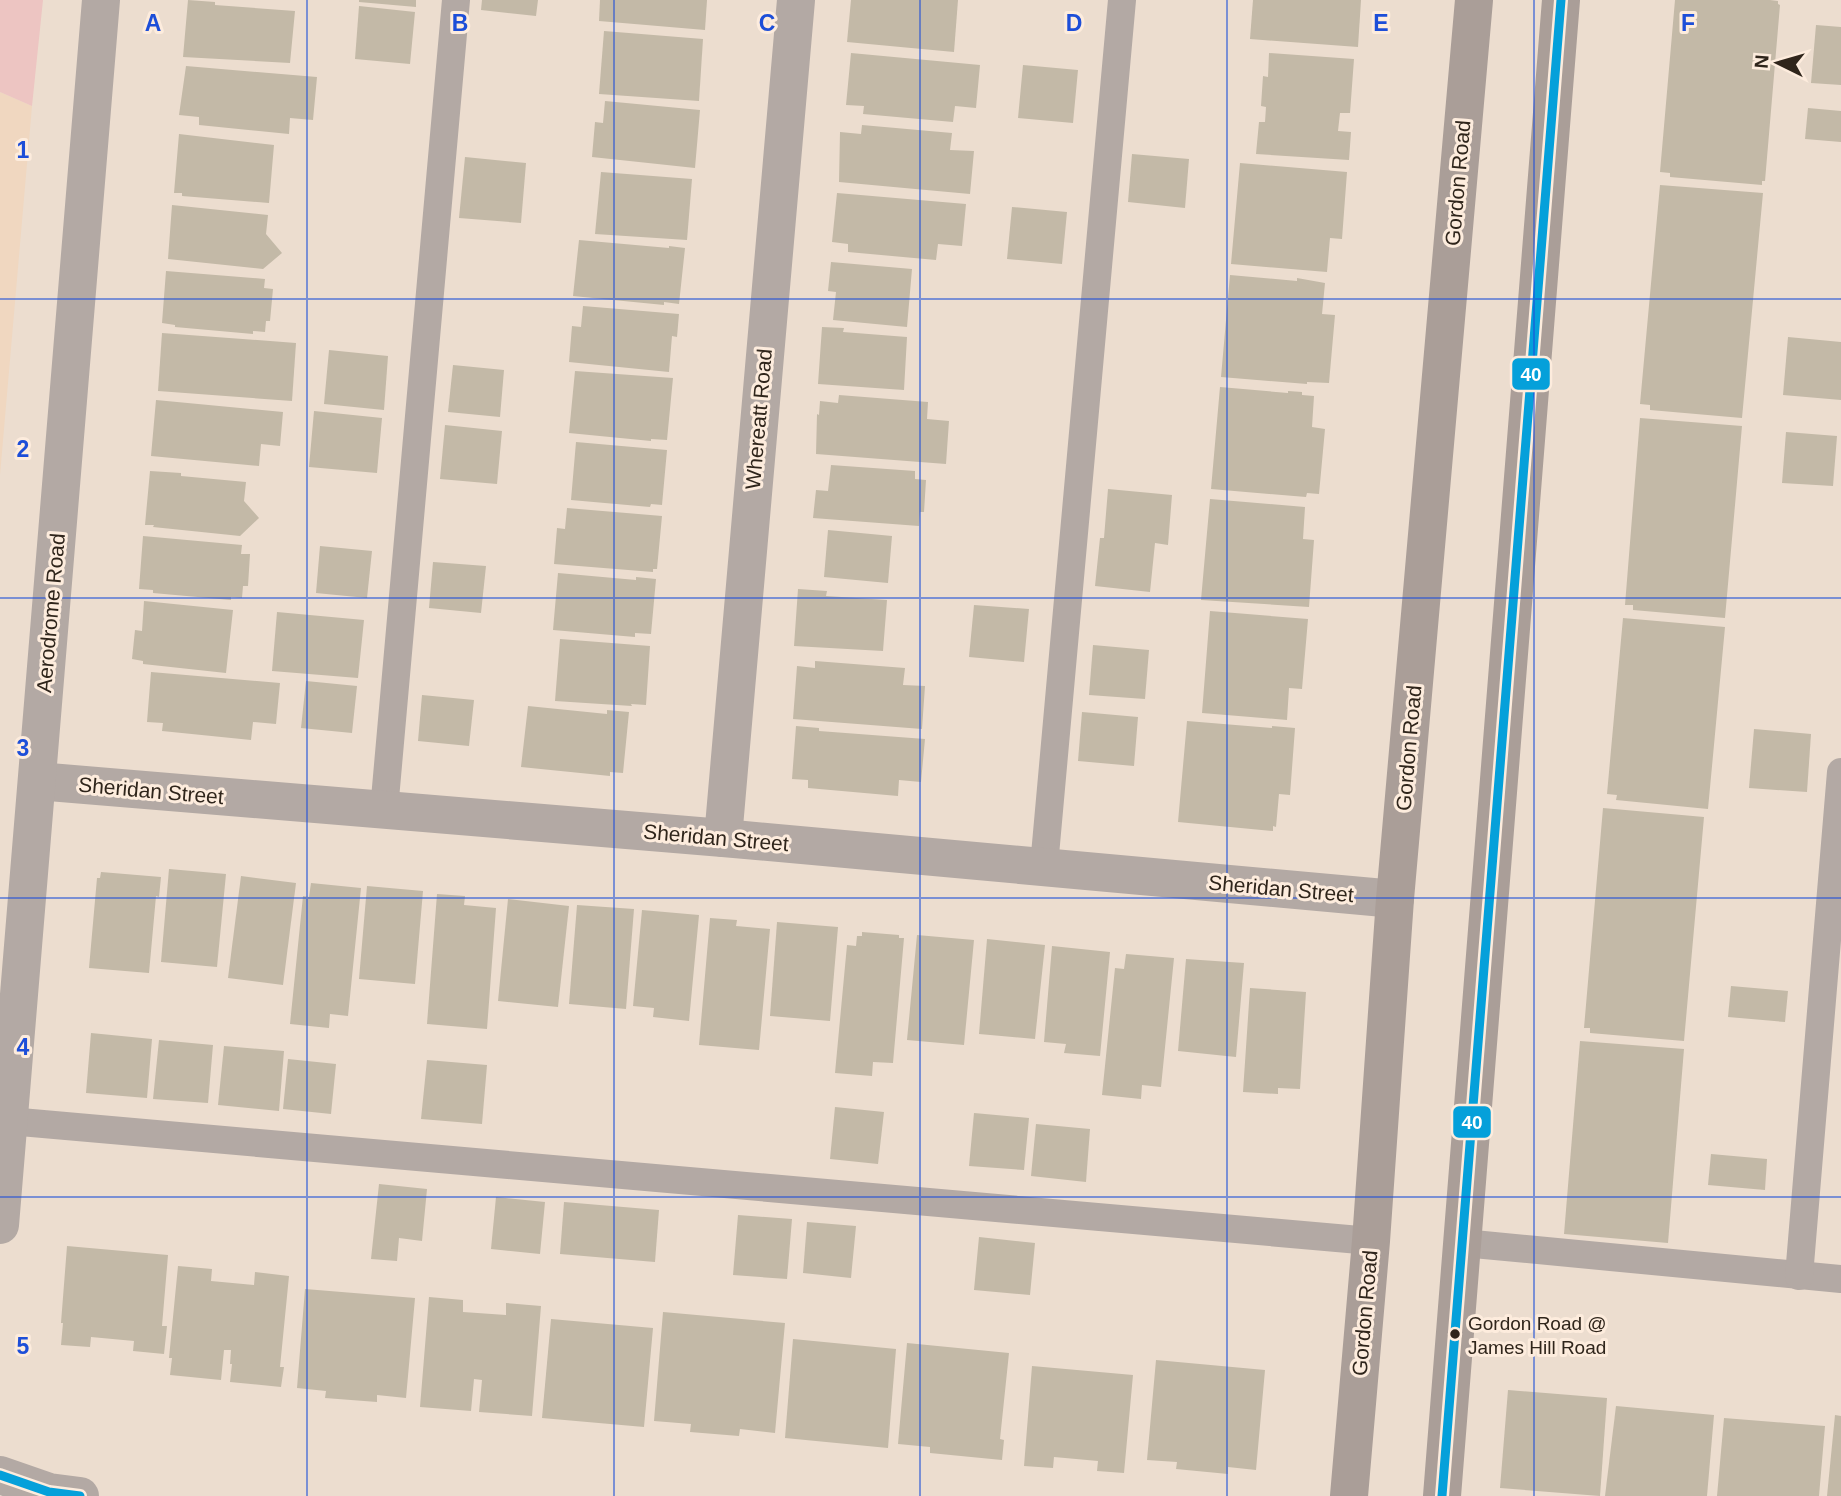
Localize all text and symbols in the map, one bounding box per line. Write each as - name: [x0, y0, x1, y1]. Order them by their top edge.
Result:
- text: A: [145, 10, 161, 36]
- text: B: [452, 10, 468, 36]
- text: C: [759, 10, 775, 36]
- text: D: [1066, 10, 1082, 36]
- text: E: [1373, 10, 1389, 36]
- text: F: [1681, 10, 1695, 36]
- north arrow: [1743, 28, 1813, 98]
- text: N: [1751, 54, 1773, 69]
- street label: Gordon Road: [1441, 119, 1474, 247]
- text: 1: [17, 137, 30, 163]
- street label: Whereatt Road: [741, 348, 776, 490]
- line badge: 40: [1511, 357, 1551, 391]
- text: 40: [1520, 364, 1542, 385]
- text: 2: [17, 436, 29, 462]
- street label: Aerodrome Road: [32, 532, 69, 694]
- street label: Gordon Road: [1392, 684, 1425, 812]
- text: 3: [17, 735, 29, 761]
- street label: Sheridan Street: [77, 773, 225, 808]
- street label: Sheridan Street: [642, 820, 790, 855]
- street label: Sheridan Street: [1207, 871, 1355, 906]
- text: 4: [17, 1034, 30, 1060]
- line badge: 40: [1452, 1105, 1492, 1139]
- text: 40: [1461, 1112, 1483, 1133]
- street label: Gordon Road: [1348, 1249, 1381, 1377]
- place label: Gordon Road @ James Hill Road: [1468, 1313, 1607, 1358]
- marker: Gordon Road @ James Hill Road: [1448, 1327, 1462, 1341]
- text: 5: [17, 1333, 30, 1359]

